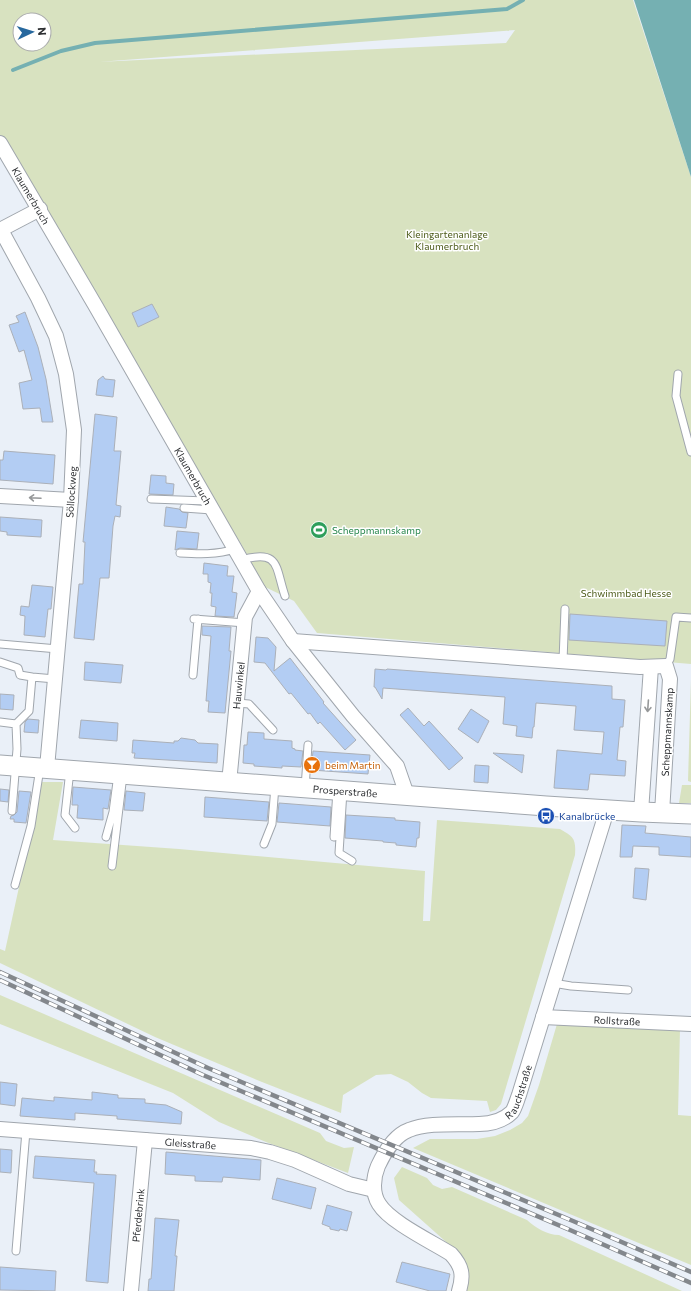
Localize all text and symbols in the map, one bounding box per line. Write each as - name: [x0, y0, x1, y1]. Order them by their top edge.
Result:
- north arrow: [12, 12, 52, 52]
- text: N: [36, 27, 49, 36]
- street label: Klaumerbruch: [9, 165, 52, 226]
- park label: Kleingartenanlage Klaumerbruch: [406, 228, 488, 252]
- street label: Klaumerbruch: [172, 445, 214, 507]
- street label: Söllockweg: [63, 465, 79, 518]
- one-way arrow: [29, 495, 42, 502]
- sports icon: Scheppmannskamp: [309, 520, 329, 540]
- place label: Scheppmannskamp: [332, 524, 421, 536]
- park label: Schwimmbad Hesse: [581, 587, 671, 599]
- street label: Hauwinkel: [230, 661, 247, 710]
- street label: Scheppmannskamp: [659, 687, 675, 777]
- one-way arrow: [645, 699, 652, 712]
- bar icon: beim Martin: [302, 755, 322, 775]
- place label: beim Martin: [325, 759, 381, 771]
- street label: Prosperstraße: [312, 783, 378, 799]
- bus stop icon: Kanalbrücke: [536, 806, 556, 826]
- place label: Kanalbrücke: [559, 810, 615, 822]
- street label: Rollstraße: [593, 1013, 640, 1028]
- street label: Rauchstraße: [502, 1063, 534, 1122]
- street label: Gleisstraße: [164, 1135, 217, 1151]
- street label: Pferdebrink: [130, 1187, 147, 1243]

